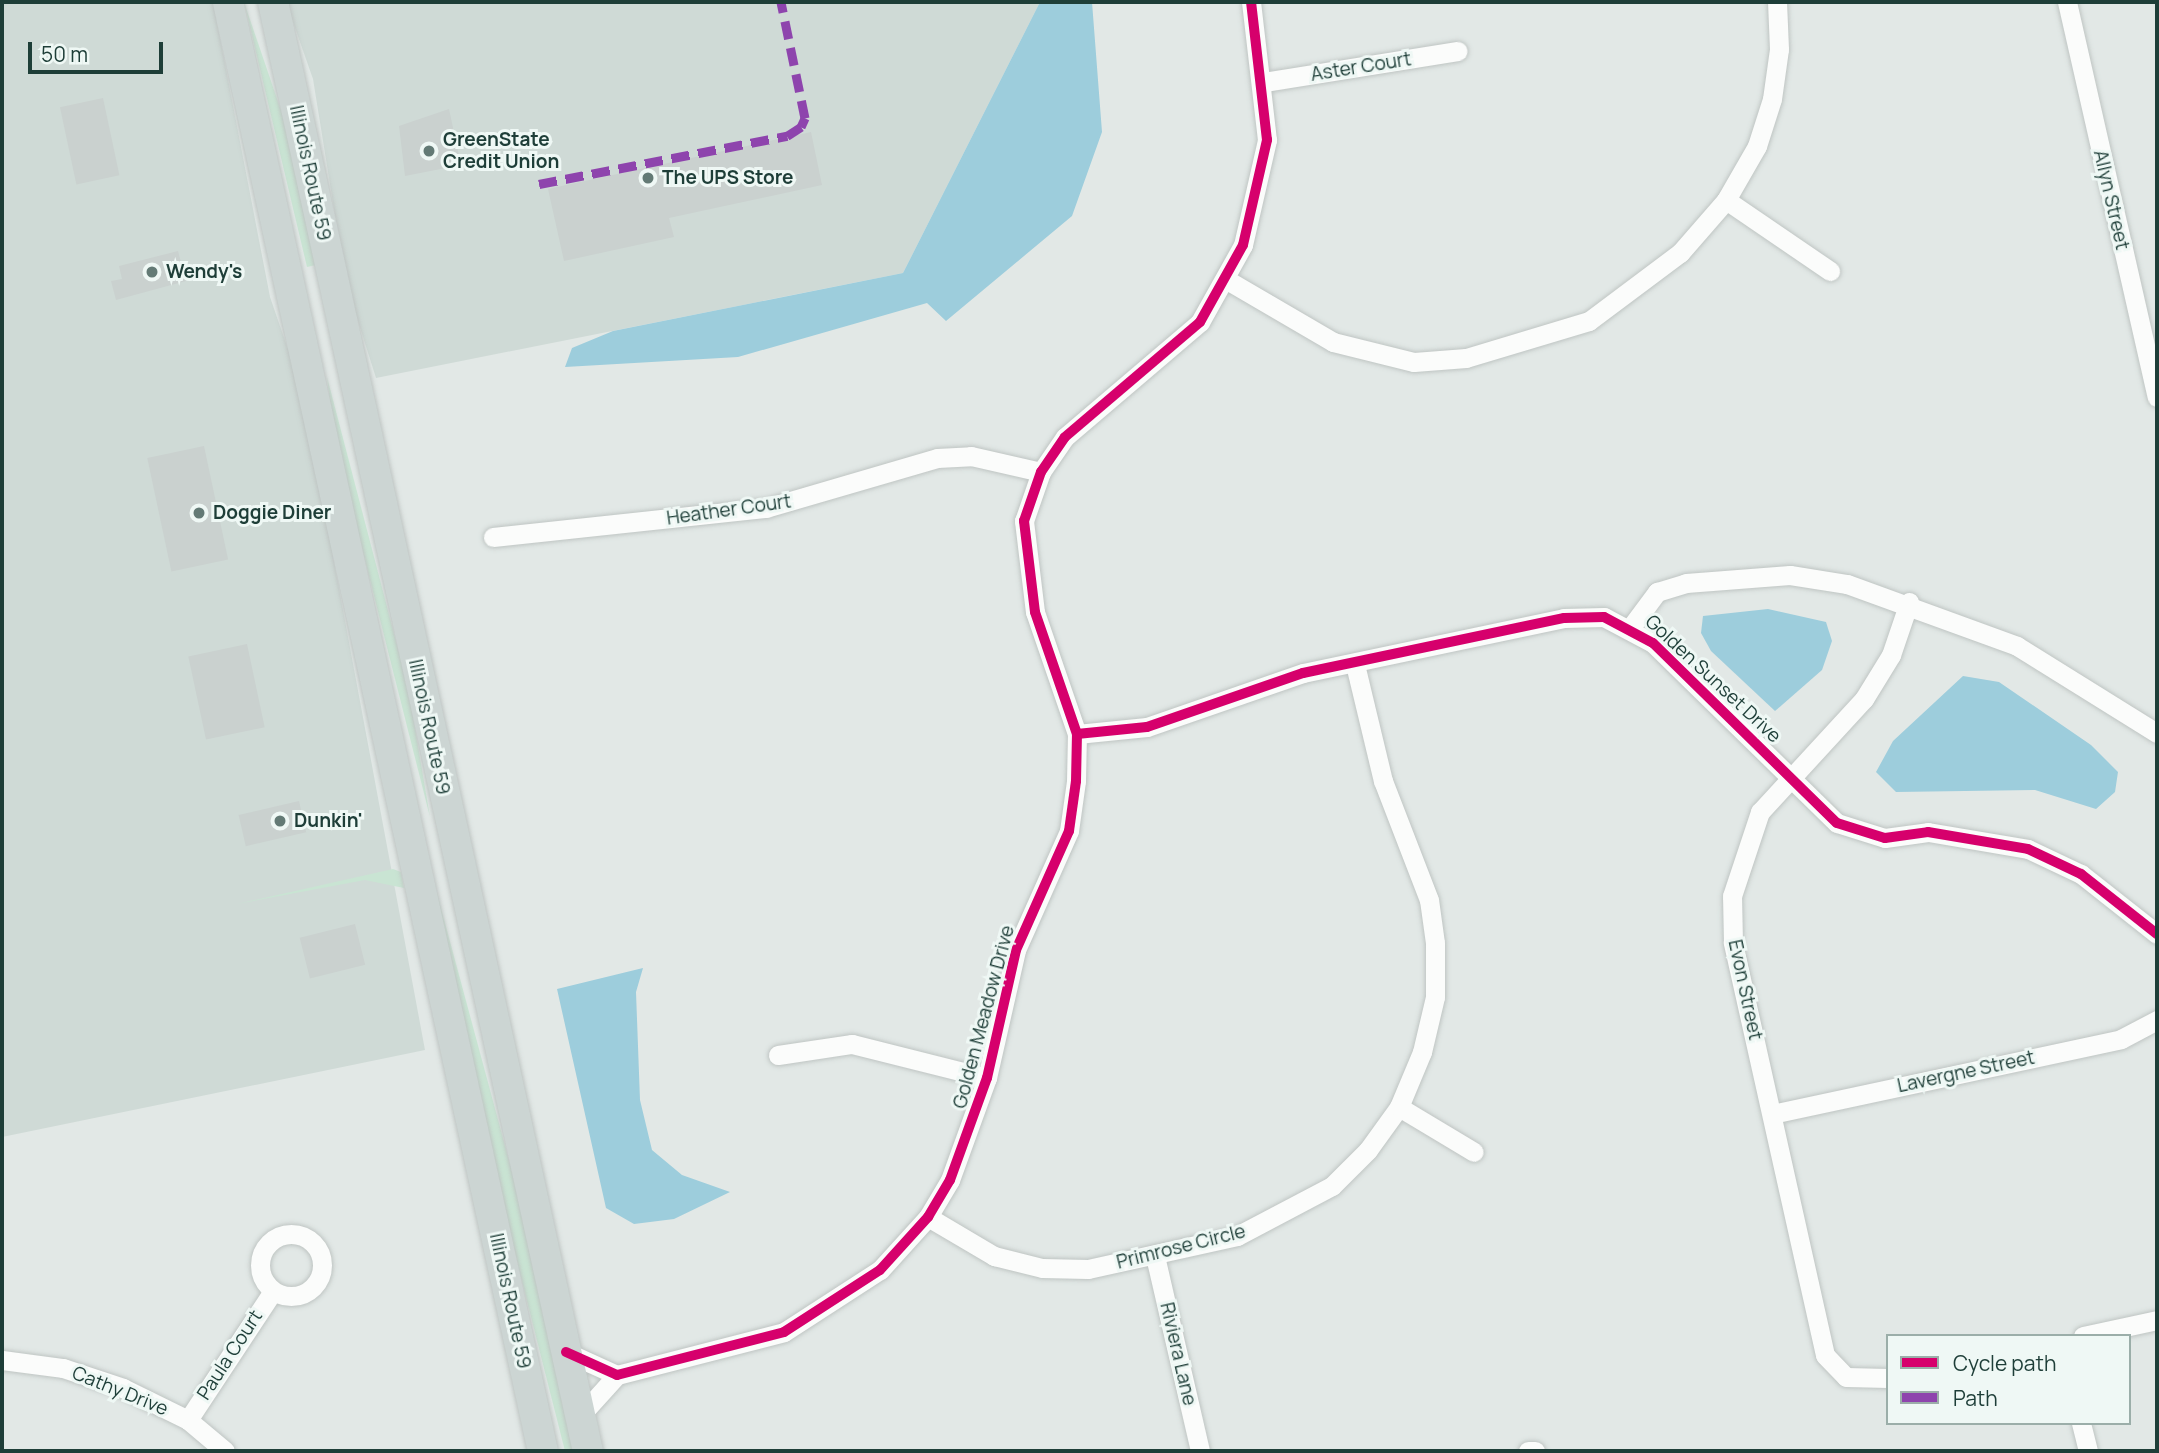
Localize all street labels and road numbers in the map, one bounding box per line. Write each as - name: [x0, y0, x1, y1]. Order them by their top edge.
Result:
- street label: Aster Court: [1309, 48, 1413, 86]
- street label: Illinois Route 59: [285, 103, 335, 243]
- street label: Allyn Street: [2088, 148, 2134, 252]
- street label: Heather Court: [665, 490, 793, 530]
- street label: Golden Sunset Drive: [1640, 610, 1786, 748]
- street label: Illinois Route 59: [404, 657, 454, 797]
- street label: Golden Meadow Drive: [949, 923, 1019, 1111]
- street label: Evon Street: [1723, 938, 1767, 1042]
- street label: Lavergne Street: [1895, 1046, 2037, 1098]
- street label: Primrose Circle: [1114, 1220, 1248, 1274]
- street label: Illinois Route 59: [485, 1231, 535, 1371]
- street label: Riviera Lane: [1155, 1300, 1201, 1408]
- street label: Paula Court: [193, 1306, 267, 1404]
- street label: Cathy Drive: [69, 1361, 171, 1421]

